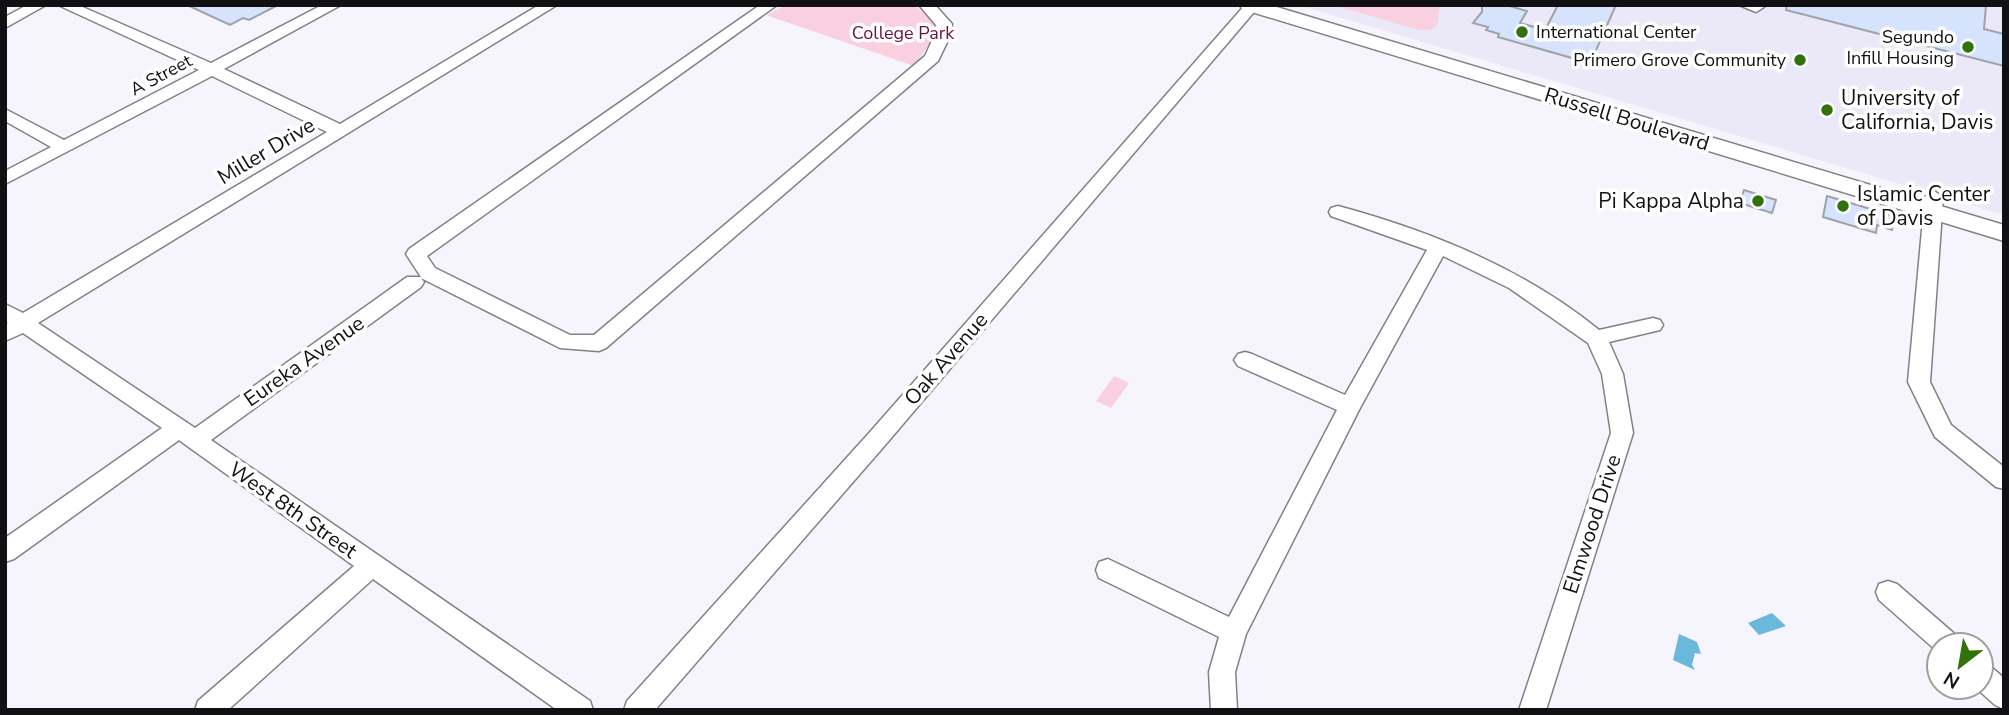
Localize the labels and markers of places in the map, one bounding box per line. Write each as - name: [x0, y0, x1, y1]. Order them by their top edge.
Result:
- place label: International Center: [1536, 20, 1697, 44]
- marker: International Center: [1514, 24, 1530, 40]
- place label: Segundo Infill Housing: [1846, 25, 1954, 70]
- marker: Segundo Infill Housing: [1960, 39, 1976, 55]
- place label: Primero Grove Community: [1573, 48, 1787, 72]
- marker: Primero Grove Community: [1792, 52, 1808, 68]
- place label: University of California, Davis: [1841, 84, 1993, 136]
- marker: University of California, Davis: [1819, 102, 1835, 118]
- place label: Islamic Center of Davis: [1857, 180, 1991, 232]
- place label: Pi Kappa Alpha: [1598, 187, 1744, 215]
- marker: Pi Kappa Alpha: [1750, 193, 1766, 209]
- marker: Islamic Center of Davis: [1835, 198, 1851, 214]

